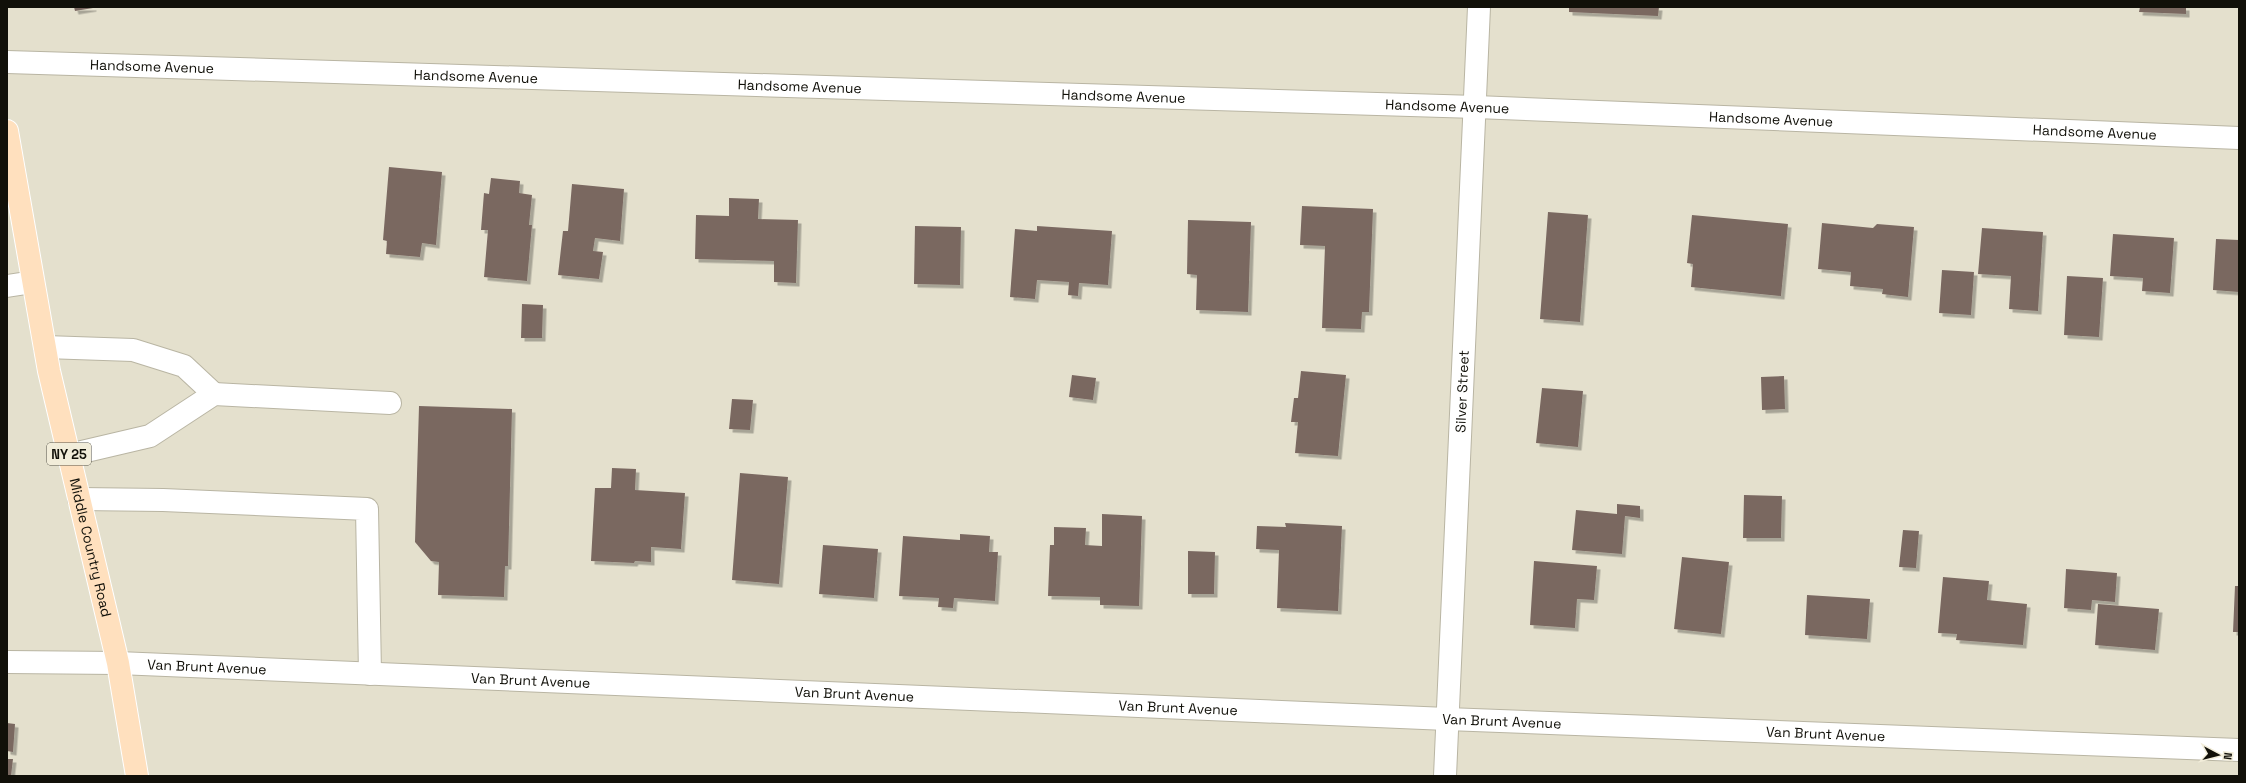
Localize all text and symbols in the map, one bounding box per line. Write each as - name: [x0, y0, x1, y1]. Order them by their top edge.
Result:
- street label: Handsome Avenue: [90, 56, 214, 77]
- street label: Handsome Avenue: [413, 65, 538, 87]
- street label: Handsome Avenue: [737, 75, 862, 97]
- street label: Handsome Avenue: [1061, 85, 1186, 107]
- street label: Handsome Avenue: [1385, 95, 1510, 117]
- street label: Handsome Avenue: [1709, 107, 1833, 131]
- street label: Handsome Avenue: [2032, 121, 2157, 144]
- street label: Silver Street: [1451, 350, 1473, 433]
- road number: NY 25: [47, 443, 91, 465]
- street label: Middle Country Road: [66, 476, 116, 619]
- street label: Van Brunt Avenue: [147, 655, 267, 678]
- street label: Van Brunt Avenue: [471, 669, 591, 692]
- street label: Van Brunt Avenue: [794, 683, 914, 706]
- street label: Van Brunt Avenue: [1118, 696, 1238, 719]
- street label: Van Brunt Avenue: [1442, 710, 1562, 732]
- street label: Van Brunt Avenue: [1766, 722, 1885, 745]
- north arrow: [2198, 735, 2238, 775]
- text: N: [2221, 752, 2235, 761]

